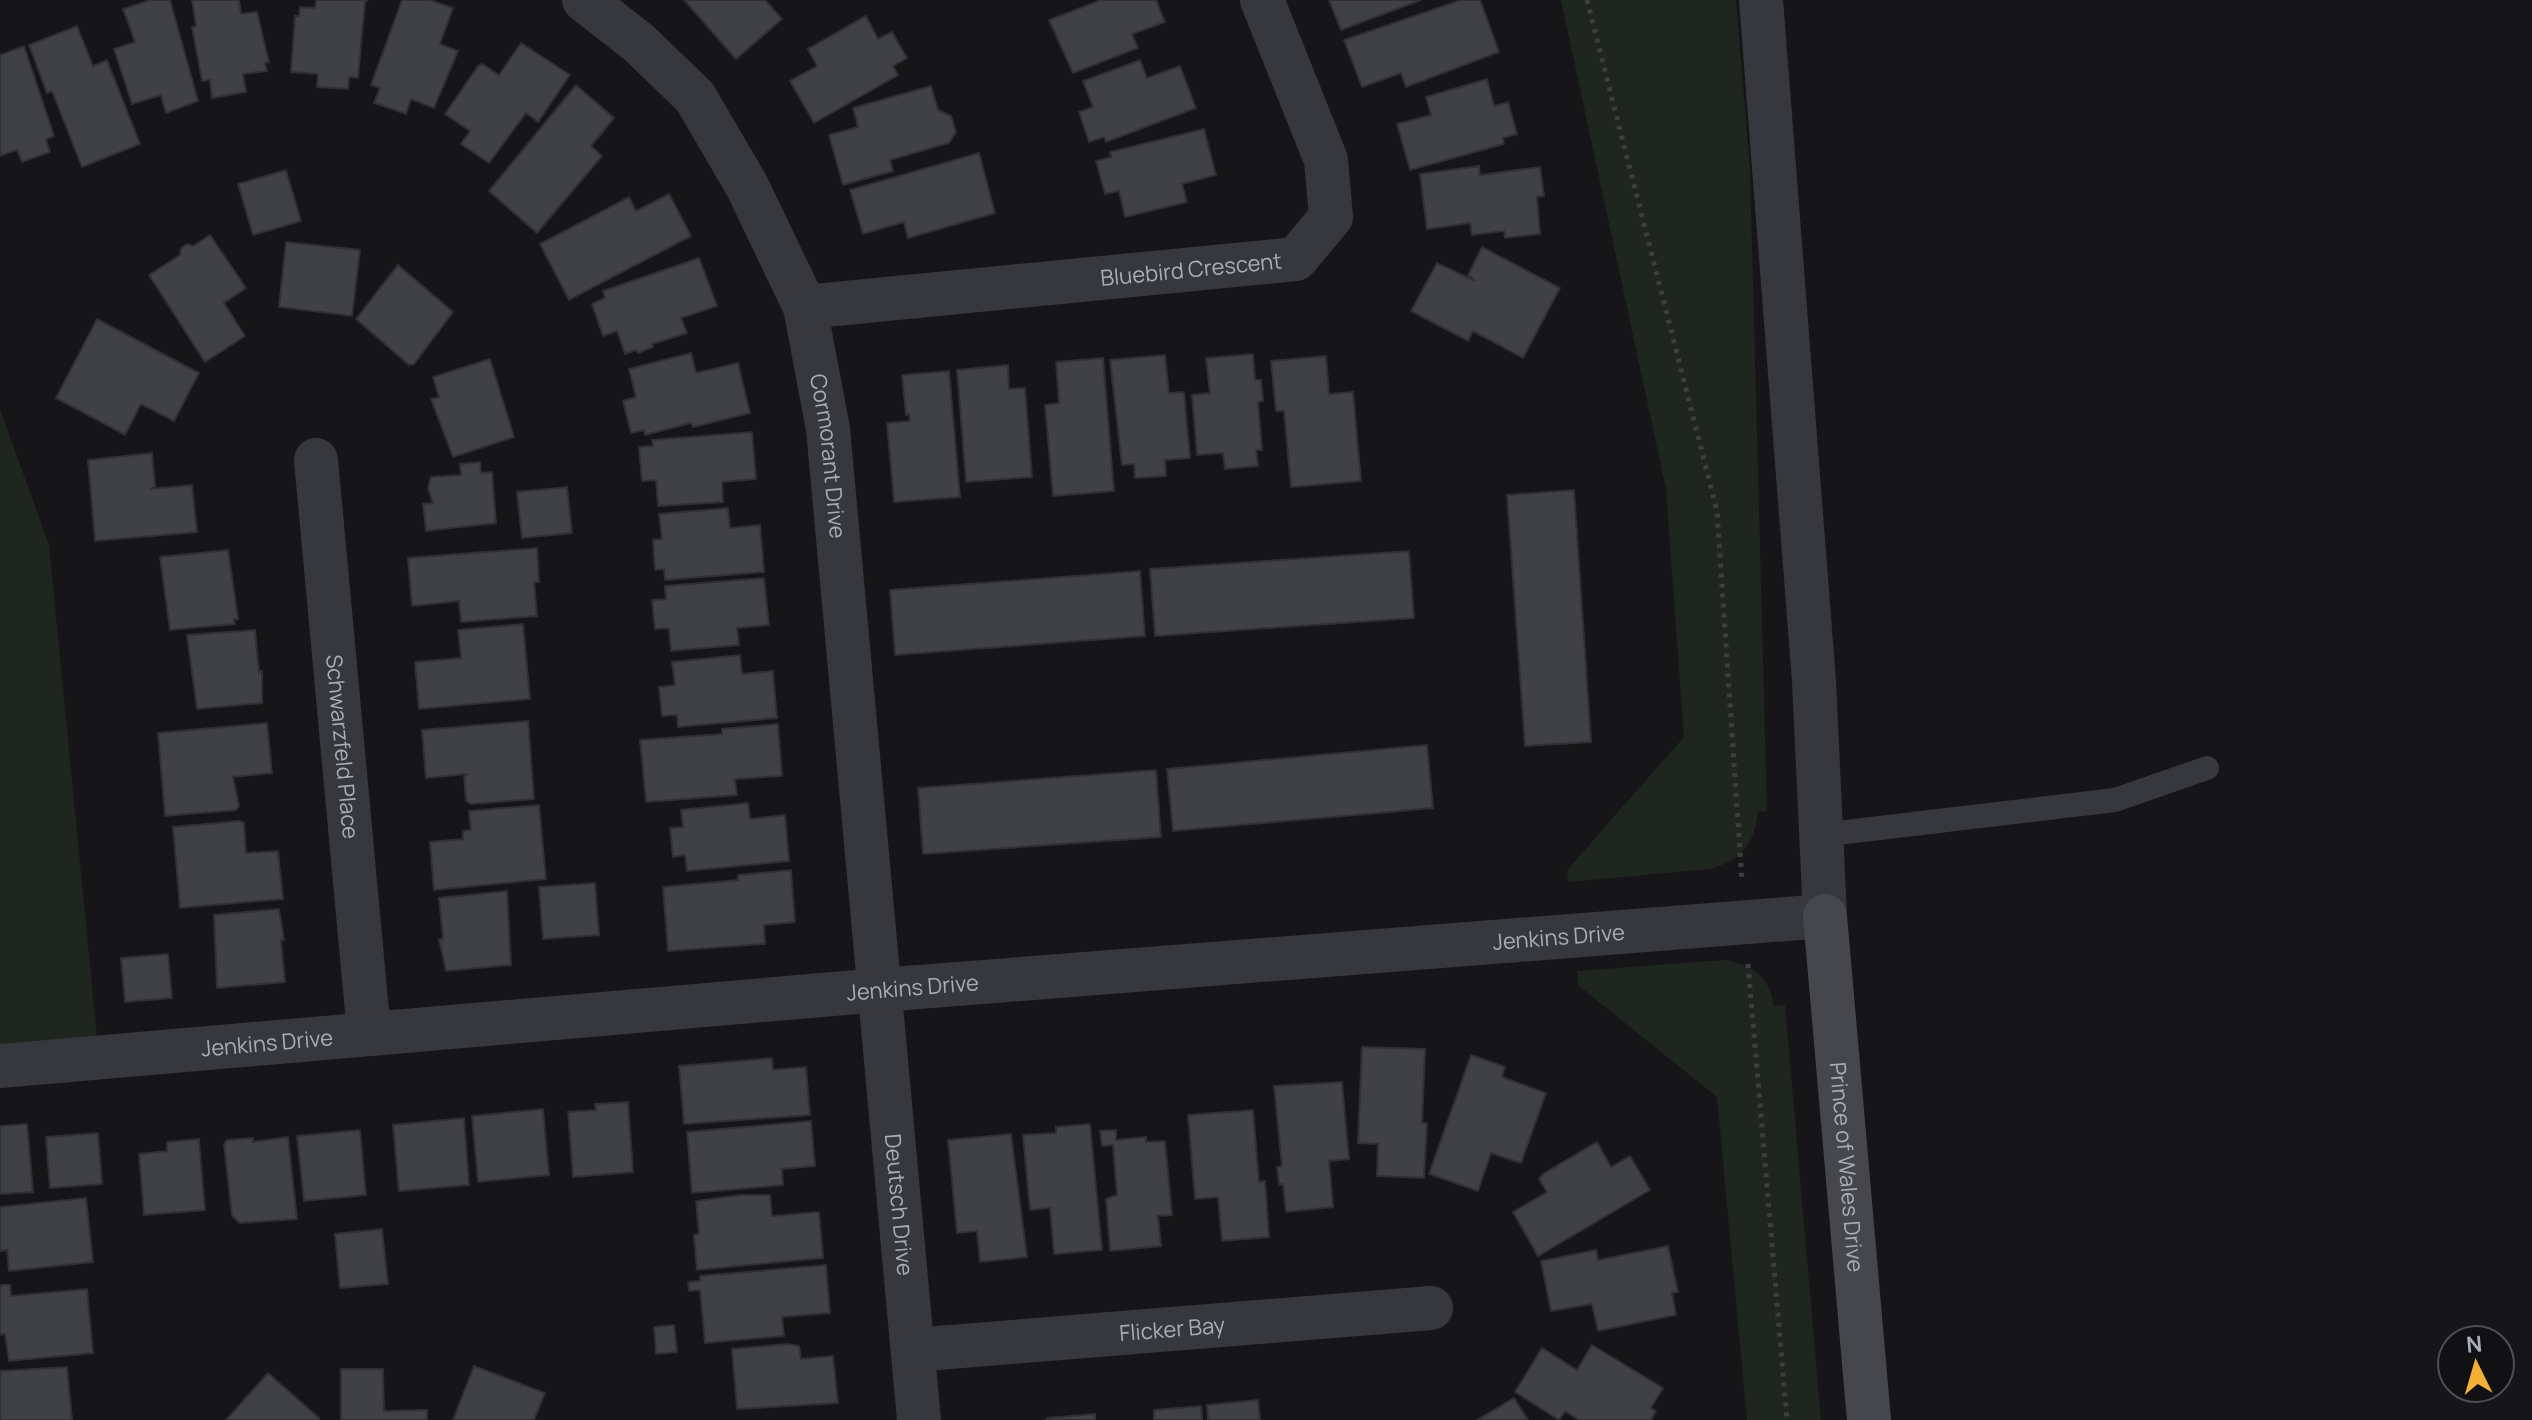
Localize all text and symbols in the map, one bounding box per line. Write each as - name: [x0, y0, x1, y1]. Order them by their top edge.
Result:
- street label: Bluebird Crescent: [1099, 245, 1283, 293]
- street label: Cormorant Drive: [803, 371, 853, 540]
- street label: Schwarzfeld Place: [319, 653, 366, 840]
- street label: Jenkins Drive: [1491, 917, 1626, 957]
- street label: Jenkins Drive: [845, 967, 980, 1008]
- street label: Jenkins Drive: [200, 1022, 334, 1064]
- street label: Prince of Wales Drive: [1823, 1061, 1871, 1274]
- street label: Deutsch Drive: [878, 1133, 921, 1277]
- street label: Flicker Bay: [1118, 1310, 1227, 1348]
- north arrow: [2436, 1324, 2516, 1404]
- text: N: [2465, 1328, 2483, 1360]

